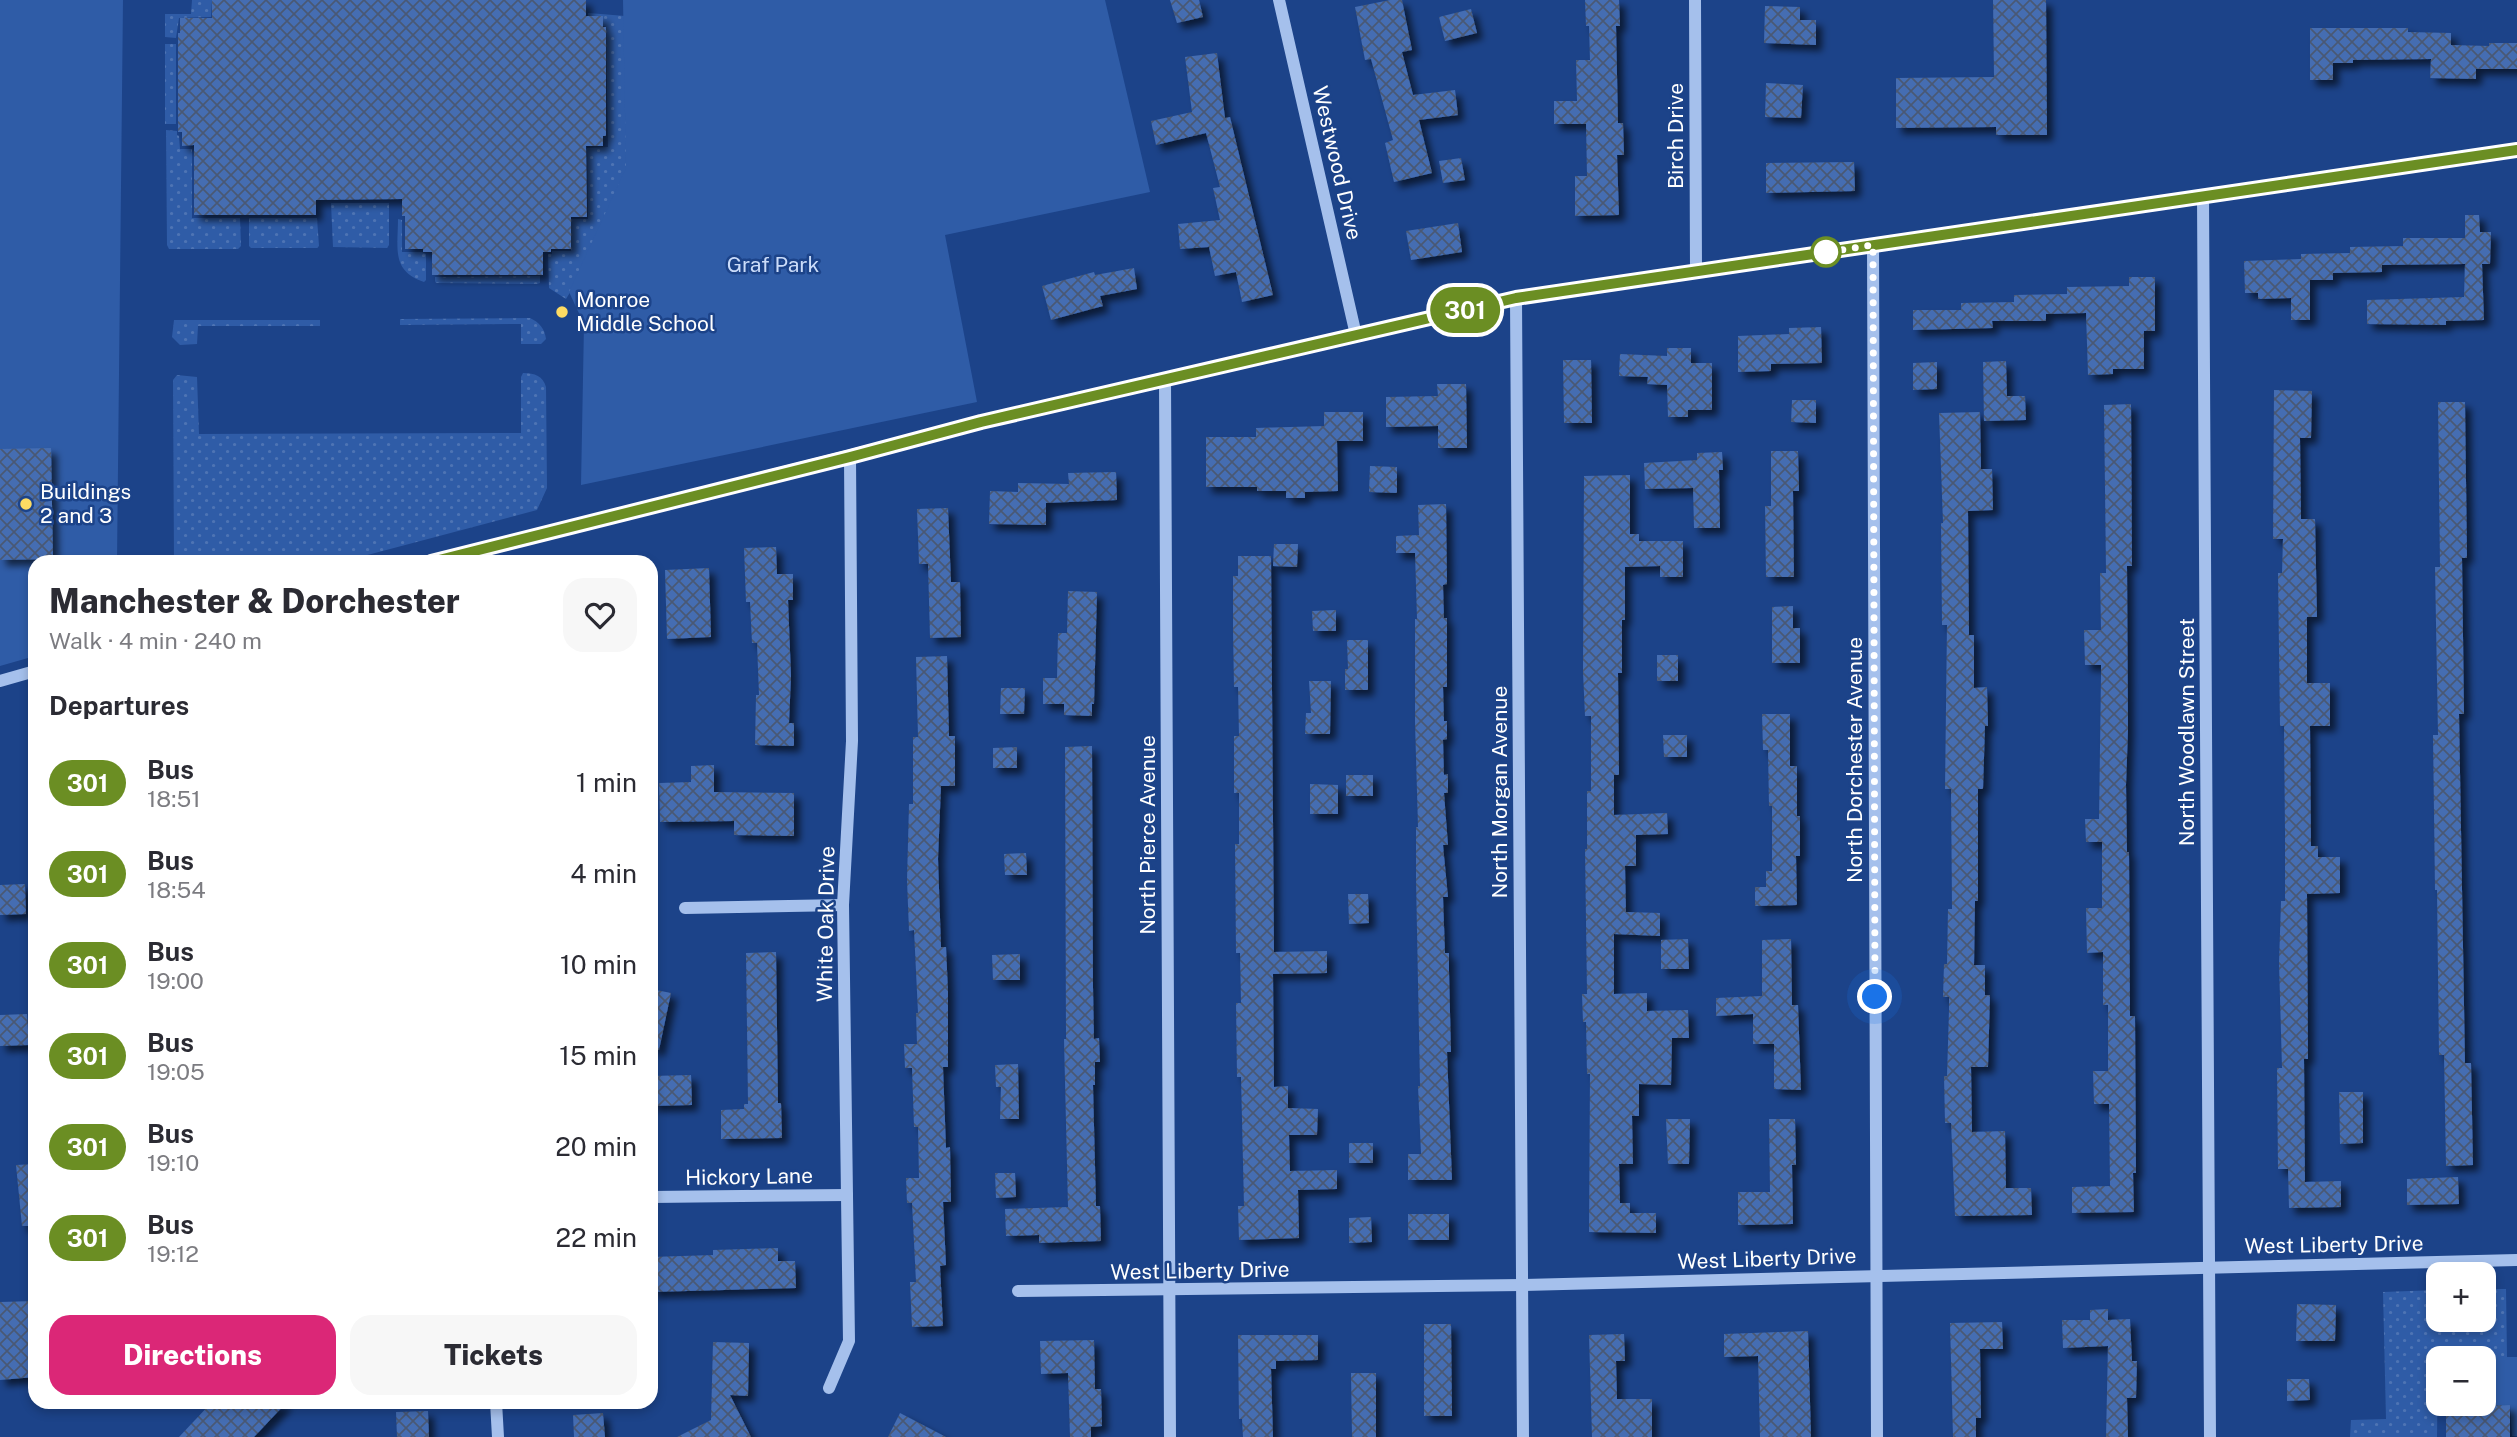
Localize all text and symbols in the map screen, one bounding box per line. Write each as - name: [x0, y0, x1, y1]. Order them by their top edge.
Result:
- street label: Westwood Drive: [1308, 83, 1367, 242]
- street label: Birch Drive: [1663, 83, 1688, 189]
- unlabelled marker: [1811, 237, 1841, 267]
- park label: Graf Park: [727, 252, 820, 277]
- place label: Monroe Middle School: [576, 287, 715, 336]
- line badge: 301: [1425, 287, 1505, 333]
- text: 301: [1444, 296, 1486, 324]
- marker: Monroe Middle School: [554, 304, 570, 320]
- place label: Buildings 2 and 3: [40, 479, 131, 528]
- marker: Buildings 2 and 3: [18, 496, 34, 512]
- button: heart: [563, 578, 637, 652]
- text: Manchester & Dorchester: [49, 582, 460, 620]
- street label: North Woodlawn Street: [2174, 618, 2199, 846]
- text: Walk · 4 min · 240 m: [49, 627, 262, 654]
- street label: North Dorchester Avenue: [1842, 637, 1867, 883]
- street label: North Morgan Avenue: [1487, 686, 1512, 898]
- text: Departures: [49, 690, 189, 721]
- street label: North Pierce Avenue: [1135, 735, 1160, 935]
- text: Bus: [147, 754, 194, 785]
- text: 1 min: [576, 767, 637, 798]
- text: 301: [67, 769, 108, 797]
- text: 18:51: [147, 785, 201, 812]
- text: Bus: [147, 845, 194, 876]
- street label: White Oak Drive: [812, 846, 839, 1002]
- text: 4 min: [570, 858, 637, 889]
- text: 301: [67, 860, 108, 888]
- text: 18:54: [147, 876, 206, 903]
- text: Bus: [147, 936, 194, 967]
- text: 10 min: [560, 949, 637, 980]
- text: 301: [67, 951, 108, 979]
- text: 19:00: [147, 967, 204, 994]
- your location: [1857, 979, 1892, 1014]
- text: Bus: [147, 1027, 194, 1058]
- text: 15 min: [559, 1040, 637, 1071]
- text: 301: [67, 1042, 108, 1070]
- text: 19:05: [147, 1058, 205, 1085]
- text: Bus: [147, 1118, 194, 1149]
- text: 20 min: [555, 1131, 637, 1162]
- text: 301: [67, 1133, 108, 1161]
- text: 19:10: [147, 1149, 199, 1176]
- street label: Hickory Lane: [685, 1163, 813, 1190]
- text: Bus: [147, 1209, 194, 1240]
- text: 22 min: [556, 1222, 637, 1253]
- text: 301: [67, 1224, 108, 1252]
- street label: West Liberty Drive: [2244, 1230, 2424, 1259]
- text: 19:12: [147, 1240, 199, 1267]
- street label: West Liberty Drive: [1677, 1243, 1857, 1274]
- street label: West Liberty Drive: [1110, 1256, 1290, 1285]
- map controls: [2426, 1262, 2496, 1416]
- button: +: [2426, 1262, 2496, 1332]
- button: Directions: [49, 1315, 336, 1395]
- button: Tickets: [350, 1315, 637, 1395]
- button: −: [2426, 1346, 2496, 1416]

